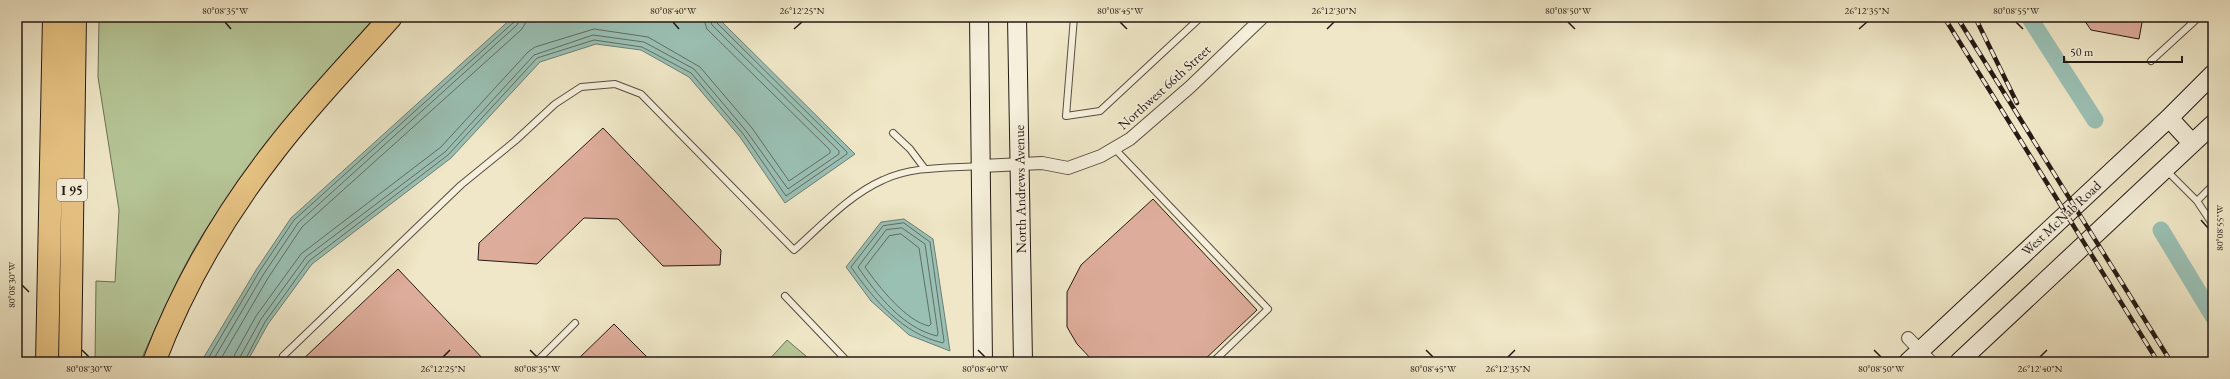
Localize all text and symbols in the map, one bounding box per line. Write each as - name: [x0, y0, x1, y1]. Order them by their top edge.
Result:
- text: 80°08'35"W: [202, 4, 249, 17]
- text: 80°08'40"W: [650, 4, 697, 17]
- text: 26°12'25"N: [780, 4, 825, 17]
- text: 80°08'45"W: [1097, 4, 1144, 17]
- text: 26°12'30"N: [1312, 4, 1357, 17]
- text: 80°08'50"W: [1545, 4, 1592, 17]
- text: 26°12'35"N: [1845, 4, 1890, 17]
- text: 80°08'55"W: [1993, 4, 2040, 17]
- scale bar: [2064, 38, 2182, 64]
- street label: Northwest 66th Street: [1114, 40, 1215, 133]
- text: 50 m: [2070, 44, 2094, 60]
- street label: North Andrews Avenue: [1010, 124, 1030, 253]
- street label: West McNab Road: [2017, 176, 2105, 260]
- road number: I 95: [57, 179, 87, 201]
- text: 80°08'55"W: [2213, 204, 2226, 251]
- text: 80°08'30"W: [5, 261, 18, 308]
- text: 80°08'30"W: [66, 362, 113, 375]
- text: 26°12'25"N: [421, 362, 466, 375]
- text: 80°08'35"W: [514, 362, 561, 375]
- text: 80°08'40"W: [962, 362, 1009, 375]
- text: 80°08'45"W: [1410, 362, 1457, 375]
- text: 26°12'35"N: [1486, 362, 1531, 375]
- text: 80°08'50"W: [1858, 362, 1905, 375]
- text: 26°12'40"N: [2018, 362, 2063, 375]

